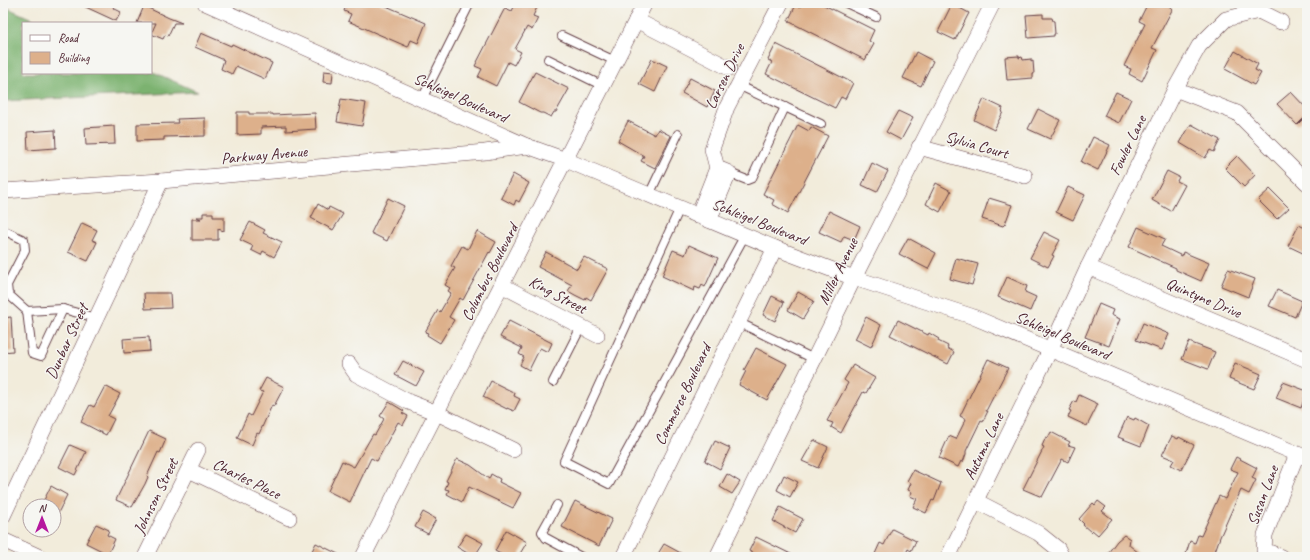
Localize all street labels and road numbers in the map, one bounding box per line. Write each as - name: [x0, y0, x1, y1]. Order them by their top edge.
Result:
- street label: Larsen Drive: [701, 39, 750, 112]
- street label: Schleigel Boulevard: [411, 68, 513, 129]
- street label: Fowler Lane: [1105, 111, 1152, 179]
- street label: Sylvia Court: [943, 126, 1012, 164]
- street label: Parkway Avenue: [220, 141, 310, 169]
- street label: Schleigel Boulevard: [709, 194, 813, 251]
- street label: Columbus Boulevard: [457, 218, 524, 324]
- street label: Miller Avenue: [813, 233, 863, 308]
- street label: King Street: [525, 271, 591, 319]
- street label: Quintyne Drive: [1163, 273, 1246, 323]
- street label: Dunbar Street: [41, 298, 94, 382]
- street label: Schleigel Boulevard: [1012, 307, 1115, 366]
- street label: Commerce Boulevard: [650, 338, 717, 448]
- street label: Autumn Lane: [959, 408, 1009, 483]
- street label: Johnson Street: [129, 454, 184, 538]
- street label: Charles Place: [209, 454, 285, 505]
- street label: Susan Lane: [1242, 461, 1284, 528]

